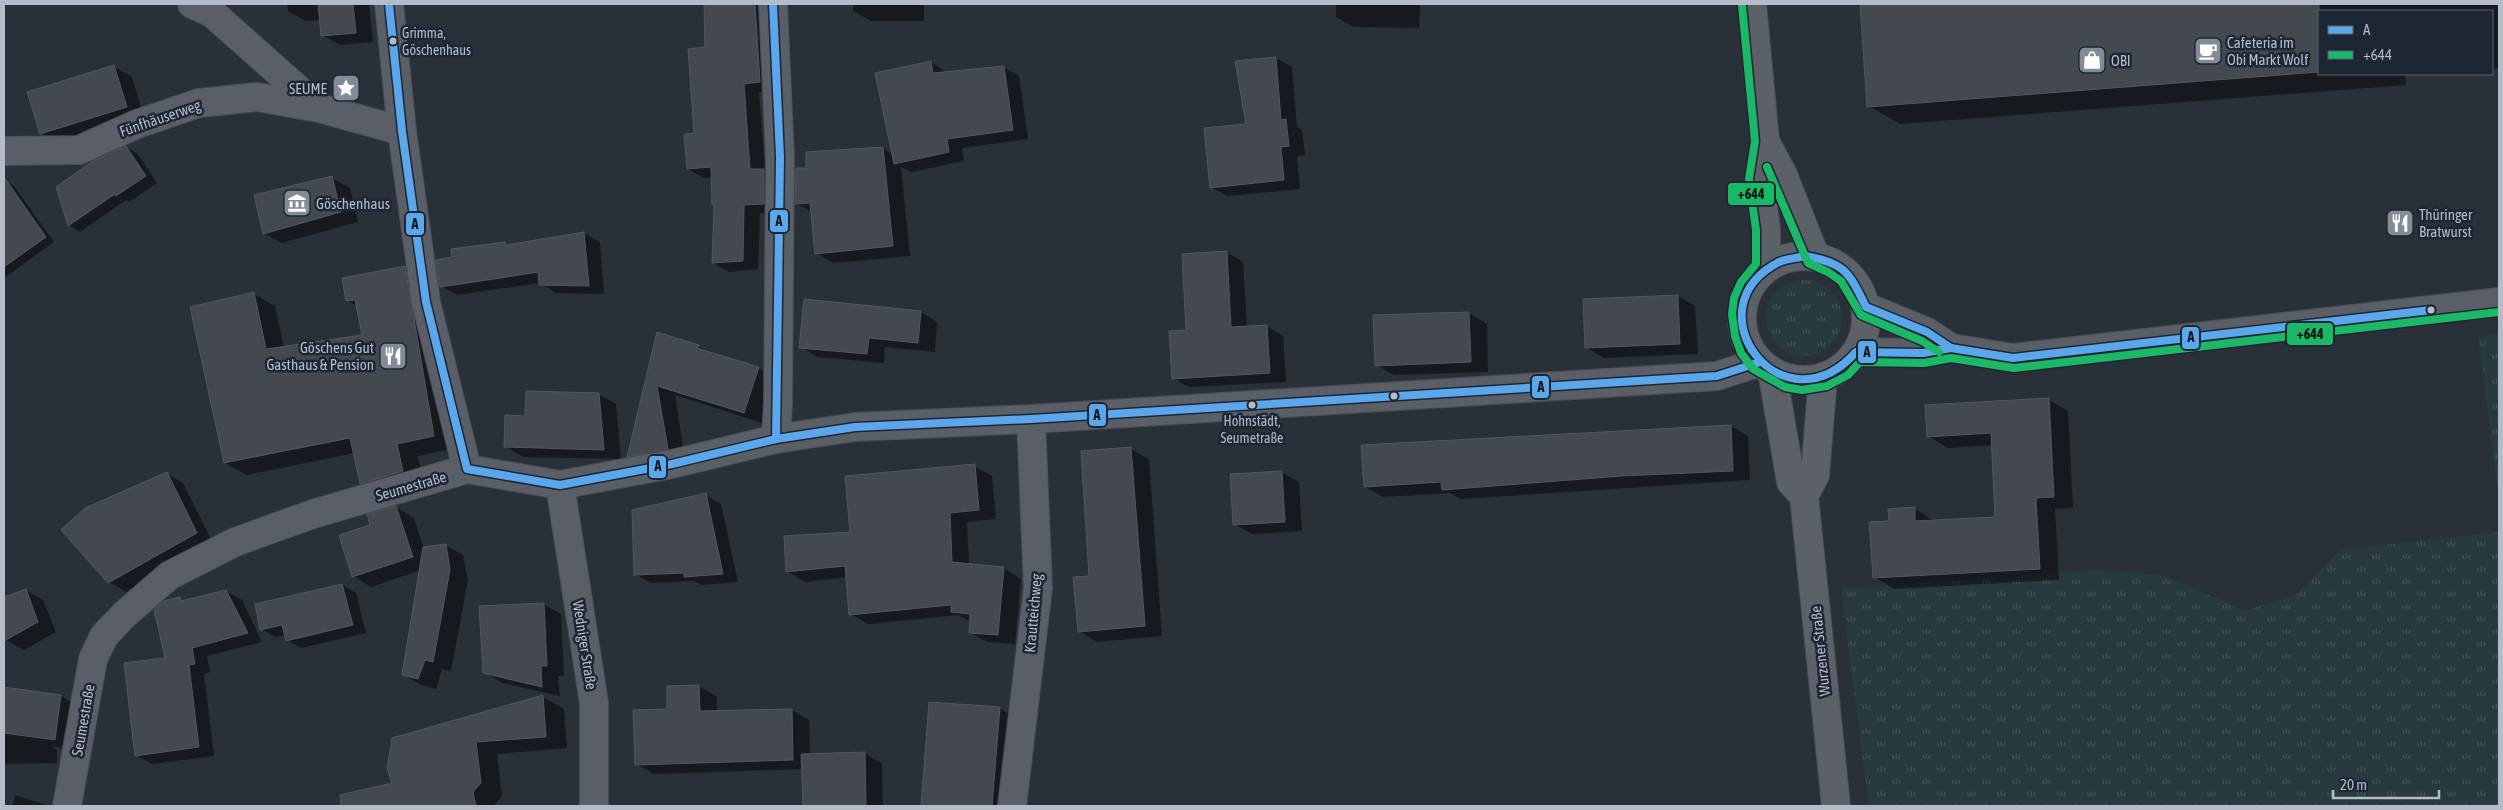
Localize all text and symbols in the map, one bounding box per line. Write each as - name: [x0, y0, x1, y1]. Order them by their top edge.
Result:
- legend: [2318, 10, 2493, 75]
- text: A: [2363, 21, 2371, 38]
- place label: Grimma, Göschenhaus: [402, 25, 471, 58]
- place label: Cafeteria im Obi Markt Wolf: [2227, 34, 2308, 68]
- marker: Grimma, Göschenhaus: [388, 36, 398, 46]
- cafe icon: Cafeteria im Obi Markt Wolf: [2193, 36, 2223, 66]
- shop icon: OBI: [2077, 45, 2107, 75]
- text: +644: [2363, 46, 2392, 63]
- place label: OBI: [2111, 52, 2131, 69]
- place icon: SEUME: [331, 73, 361, 103]
- place label: SEUME: [289, 80, 328, 97]
- street label: Fünfhäuserweg: [117, 96, 203, 140]
- line badge: +644: [1727, 182, 1775, 206]
- text: +644: [1737, 186, 1765, 202]
- museum icon: Göschenhaus: [282, 188, 312, 218]
- place label: Göschenhaus: [316, 195, 390, 212]
- place label: Thüringer Bratwurst: [2419, 206, 2473, 240]
- restaurant icon: Thüringer Bratwurst: [2385, 208, 2415, 238]
- line badge: A: [769, 209, 789, 233]
- line badge: A: [405, 212, 425, 236]
- text: A: [775, 213, 783, 229]
- text: A: [411, 216, 419, 232]
- unlabelled marker: [2426, 305, 2436, 315]
- line badge: +644: [2286, 322, 2334, 346]
- line badge: A: [2181, 326, 2200, 350]
- text: +644: [2296, 326, 2324, 342]
- text: A: [2187, 329, 2195, 345]
- place label: Göschens Gut Gasthaus & Pension: [266, 339, 374, 373]
- line badge: A: [1857, 340, 1877, 364]
- restaurant icon: Göschens Gut Gasthaus & Pension: [378, 341, 408, 371]
- text: A: [1863, 344, 1871, 360]
- line badge: A: [1531, 375, 1550, 399]
- text: A: [1537, 379, 1545, 395]
- unlabelled marker: [1389, 391, 1399, 401]
- marker: Hohnstädt, Seumetraße: [1247, 400, 1257, 410]
- line badge: A: [1088, 403, 1107, 427]
- text: A: [1093, 407, 1101, 423]
- place label: Hohnstädt, Seumetraße: [1221, 413, 1283, 446]
- line badge: A: [648, 455, 667, 479]
- text: A: [654, 458, 662, 474]
- street label: Seumestraße: [374, 468, 448, 504]
- street label: Krautteichweg: [1021, 572, 1045, 653]
- street label: Wedniger Straße: [570, 599, 600, 691]
- street label: Wurzener Straße: [1807, 605, 1833, 697]
- street label: Seumestraße: [68, 683, 98, 757]
- scale bar: [2333, 768, 2439, 800]
- text: 20 m: [2340, 776, 2367, 793]

